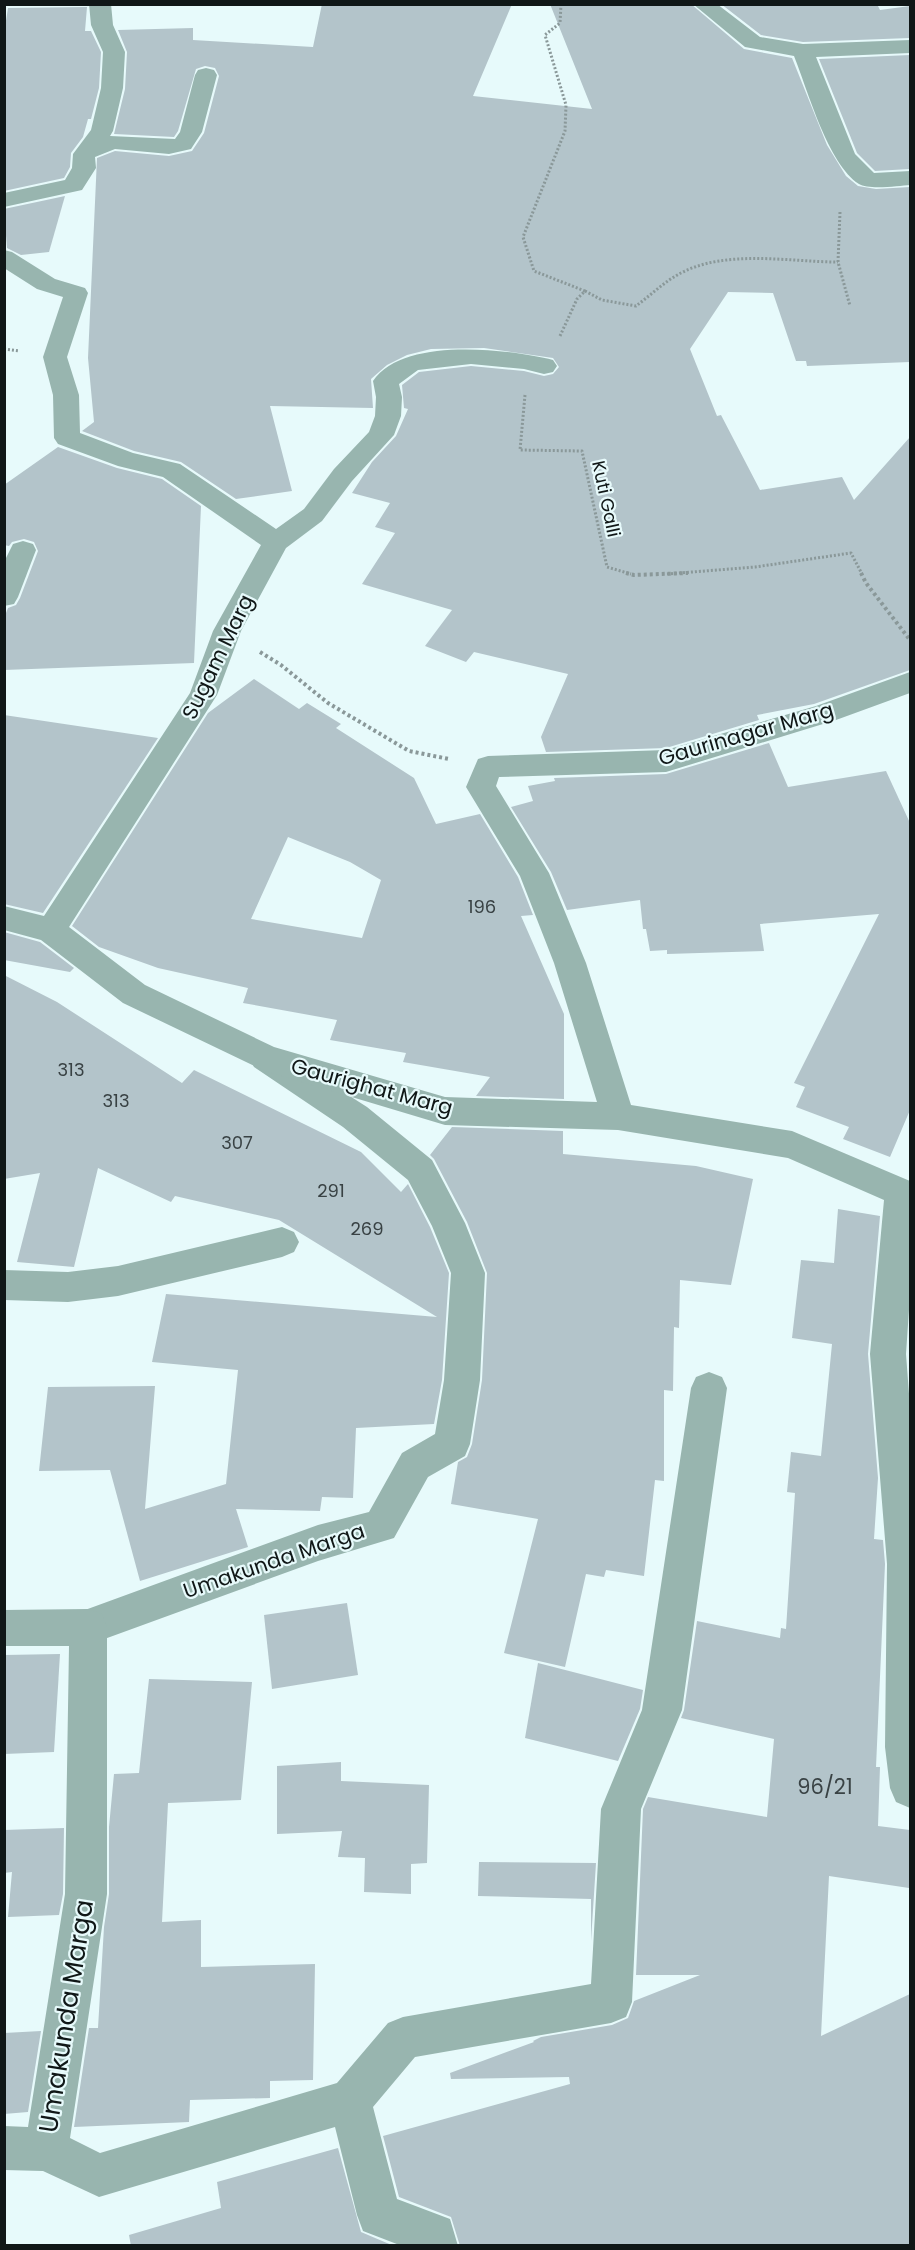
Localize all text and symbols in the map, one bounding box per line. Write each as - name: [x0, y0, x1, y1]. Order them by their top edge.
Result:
- street label: Kuti Galli: [586, 458, 627, 539]
- street label: Sugam Marg: [175, 589, 260, 724]
- street label: Gaurinagar Marg: [655, 695, 837, 772]
- house number: 196: [468, 894, 496, 919]
- street label: Gaurighat Marg: [288, 1051, 456, 1122]
- house number: 313: [58, 1057, 84, 1082]
- house number: 313: [103, 1088, 129, 1113]
- house number: 307: [221, 1130, 253, 1155]
- house number: 291: [317, 1178, 345, 1203]
- house number: 269: [350, 1216, 384, 1241]
- street label: Umakunda Marga: [179, 1516, 368, 1605]
- house number: 96/21: [797, 1772, 853, 1801]
- street label: Umakunda Marga: [30, 1897, 102, 2135]

